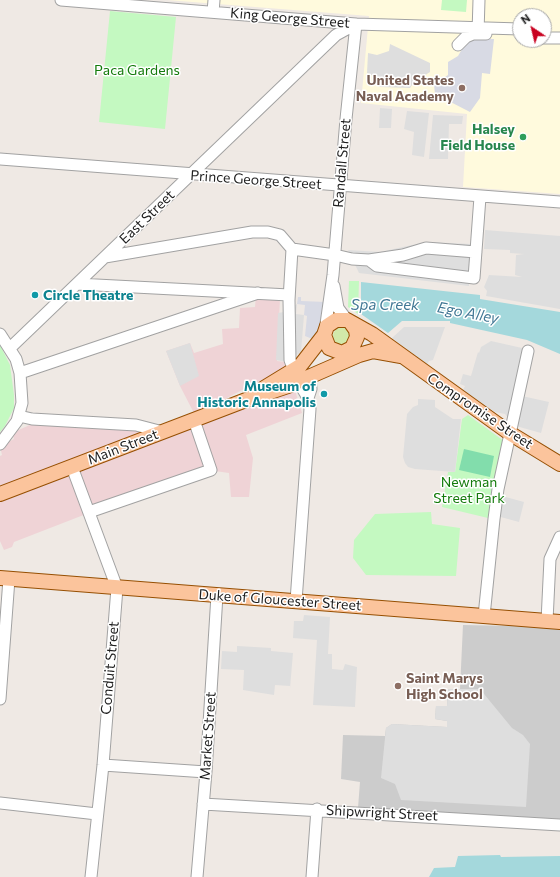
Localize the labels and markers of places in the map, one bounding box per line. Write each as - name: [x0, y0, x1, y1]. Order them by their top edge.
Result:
- place label: United States Naval Academy: [356, 72, 454, 104]
- marker: United States Naval Academy: [457, 83, 467, 93]
- place label: Halsey Field House: [440, 121, 515, 154]
- marker: Halsey Field House: [518, 132, 528, 142]
- place label: Circle Theatre: [43, 287, 133, 303]
- marker: Circle Theatre: [30, 290, 40, 300]
- place label: Museum of Historic Annapolis: [197, 378, 316, 410]
- marker: Museum of Historic Annapolis: [319, 389, 329, 399]
- place label: Saint Marys High School: [406, 670, 483, 702]
- marker: Saint Marys High School: [393, 681, 403, 691]

